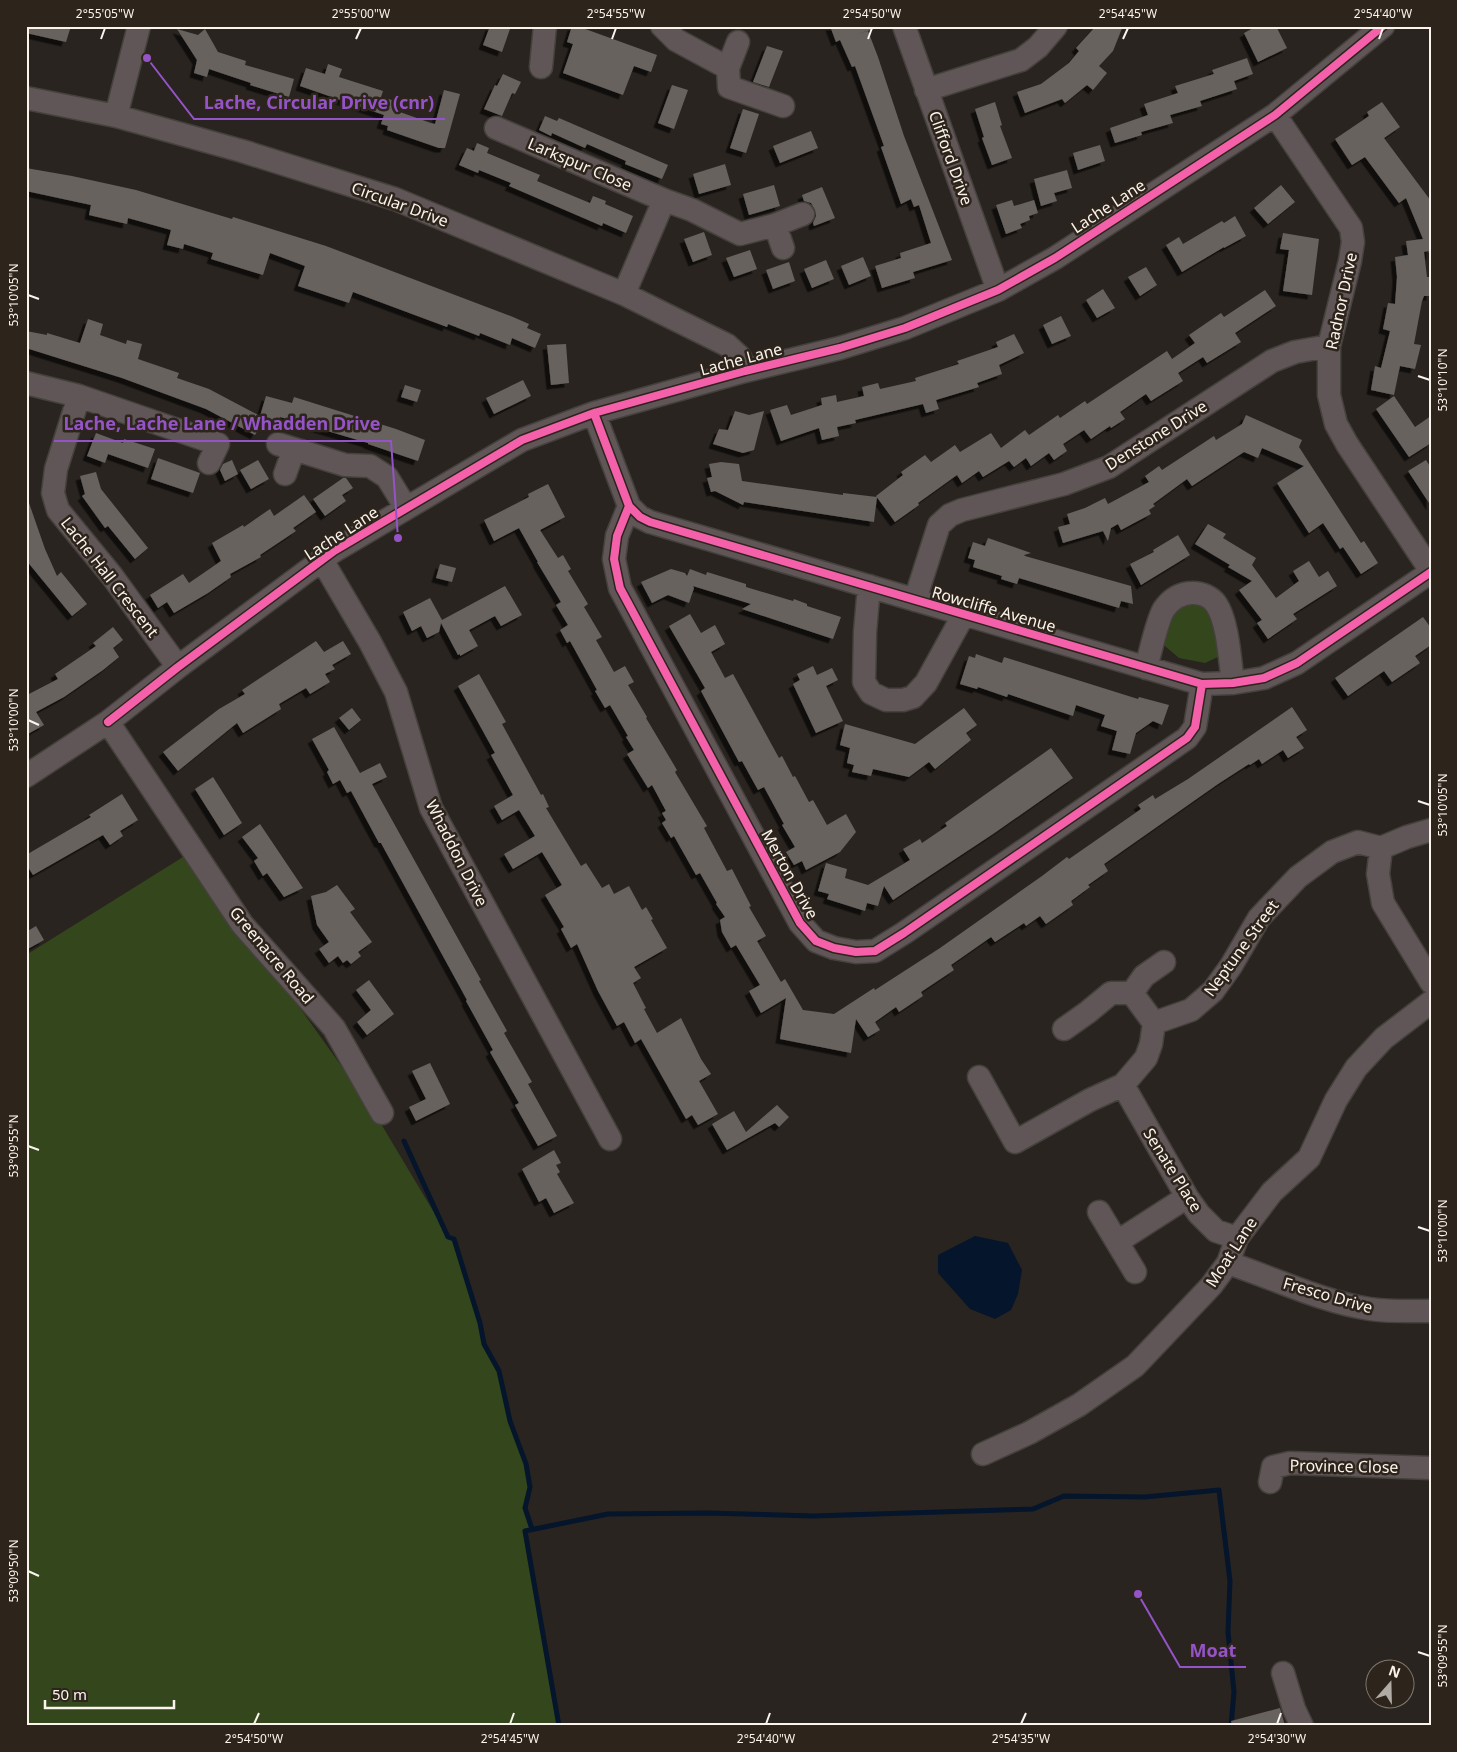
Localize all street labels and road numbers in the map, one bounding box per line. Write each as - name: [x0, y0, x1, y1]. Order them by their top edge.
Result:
- street label: Clifford Drive: [924, 108, 978, 208]
- street label: Larkspur Close: [524, 132, 636, 196]
- street label: Lache Lane: [1067, 174, 1149, 238]
- street label: Circular Drive: [349, 176, 451, 232]
- street label: Radnor Drive: [1320, 250, 1362, 352]
- street label: Lache Lane: [697, 337, 785, 381]
- street label: Denstone Drive: [1101, 395, 1211, 475]
- street label: Lache Lane: [300, 501, 382, 565]
- street label: Lache Hall Crescent: [56, 512, 164, 642]
- street label: Rowcliffe Avenue: [929, 581, 1059, 637]
- street label: Whaddon Drive: [421, 796, 493, 910]
- street label: Merton Drive: [756, 825, 824, 923]
- street label: Neptune Street: [1198, 895, 1284, 1001]
- street label: Greenacre Road: [225, 902, 319, 1008]
- street label: Senate Place: [1138, 1124, 1208, 1216]
- street label: Moat Lane: [1200, 1213, 1262, 1291]
- street label: Fresco Drive: [1281, 1272, 1375, 1318]
- street label: Province Close: [1289, 1454, 1399, 1478]

